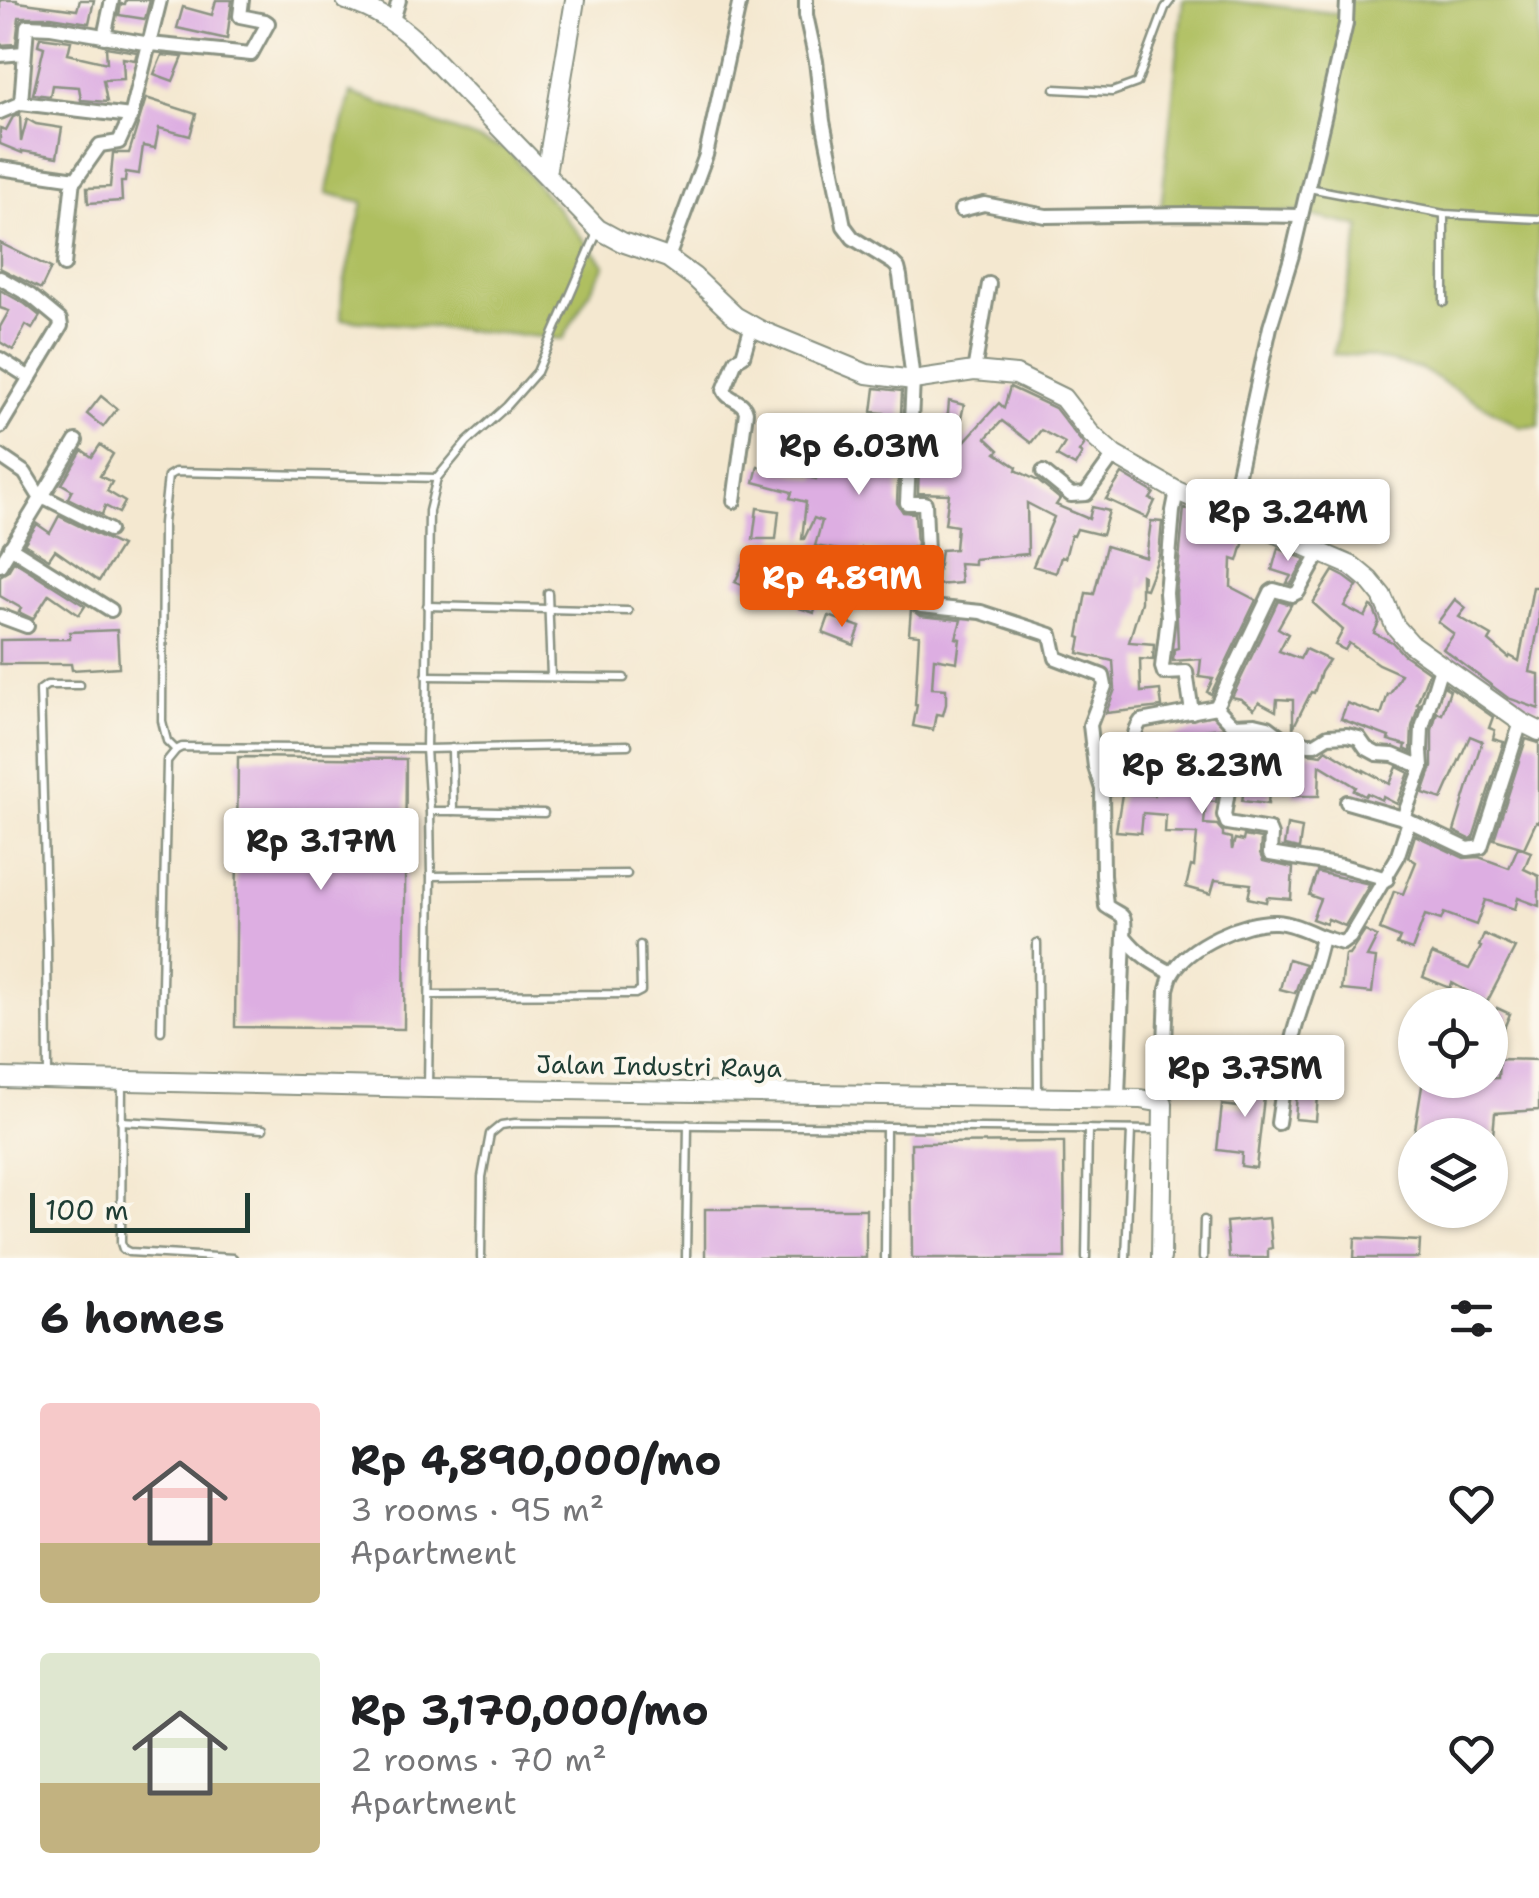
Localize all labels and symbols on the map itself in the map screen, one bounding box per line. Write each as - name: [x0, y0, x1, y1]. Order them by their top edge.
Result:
- pin: Rp 6.03M: [756, 413, 962, 498]
- pin: Rp 3.24M: [1185, 479, 1391, 564]
- pin: Rp 4.89M: [739, 545, 945, 630]
- pin: Rp 8.23M: [1099, 732, 1305, 817]
- pin: Rp 3.17M: [218, 808, 424, 893]
- pin: Rp 3.75M: [1142, 1035, 1348, 1120]
- street label: Jalan Industri Raya: [536, 1047, 783, 1085]
- scale bar: [30, 1188, 250, 1232]

